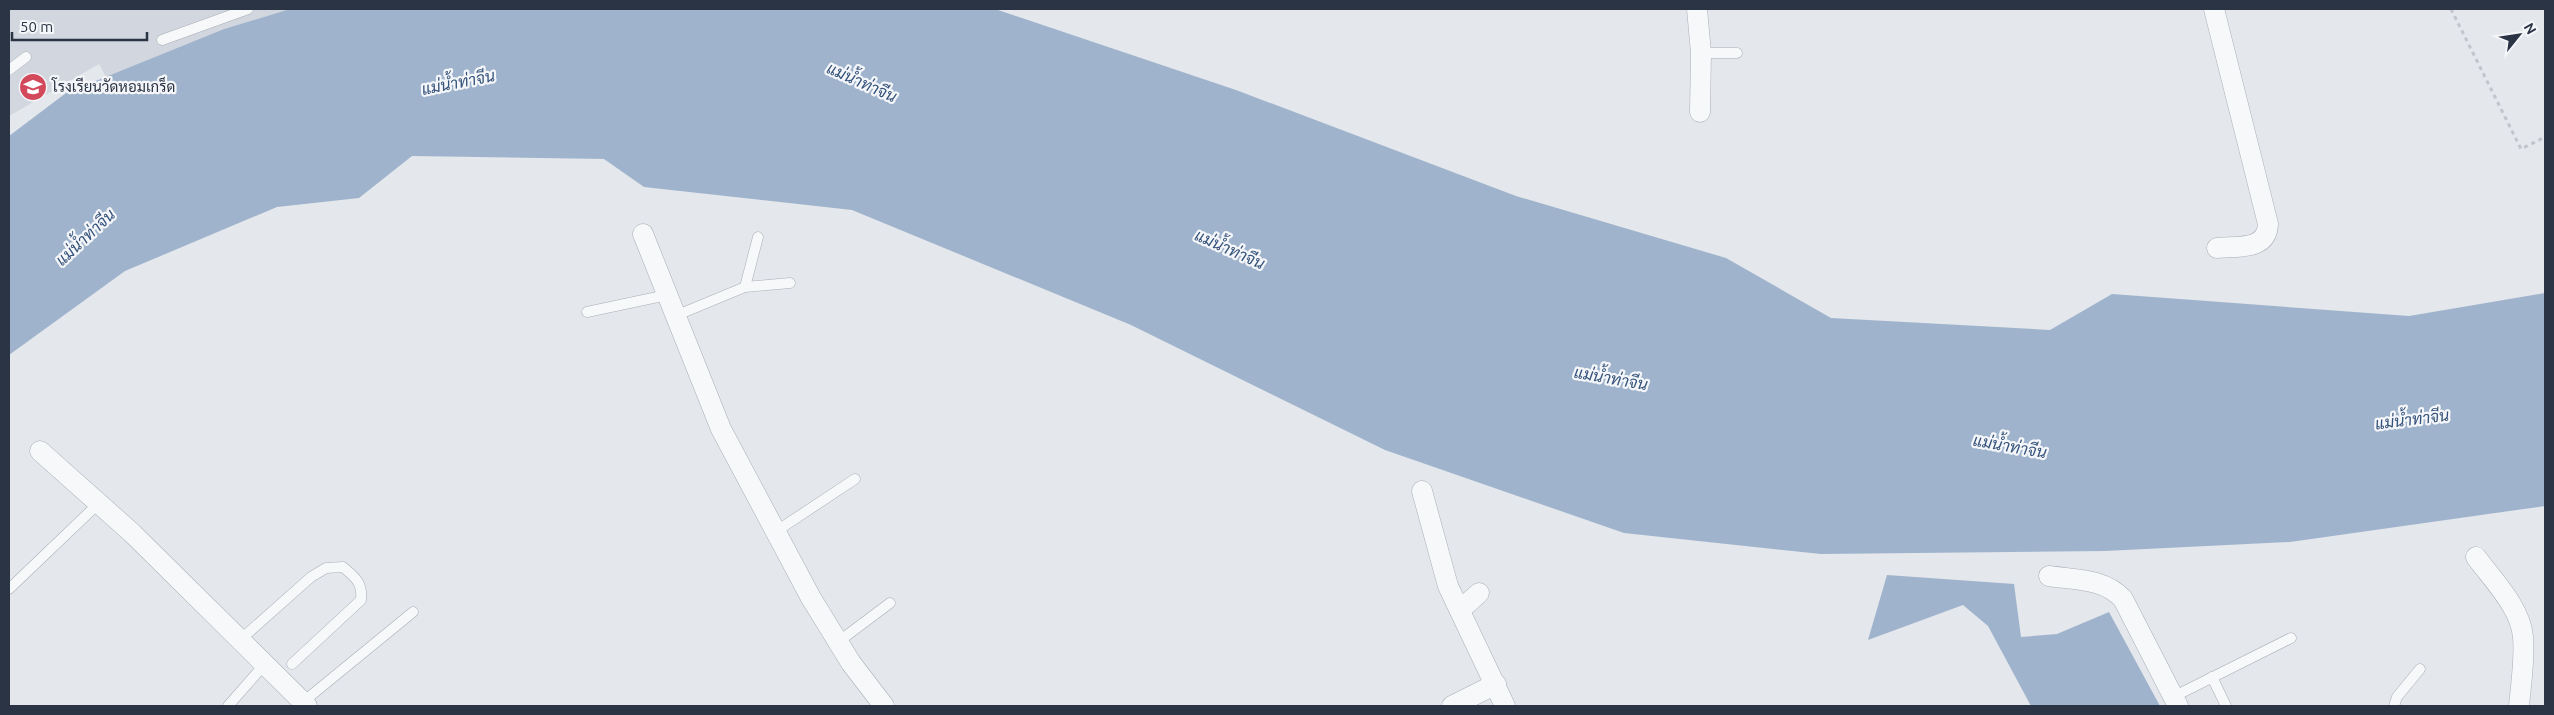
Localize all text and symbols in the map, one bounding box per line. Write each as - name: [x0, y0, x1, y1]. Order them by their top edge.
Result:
- scale bar: [12, 10, 148, 42]
- north arrow: [2494, 10, 2544, 60]
- text: 50 m: [20, 18, 53, 35]
- text: N: [2521, 20, 2540, 37]
- water label: แม่น้ำท่าจีน: [824, 54, 902, 105]
- water label: แม่น้ำท่าจีน: [419, 61, 496, 98]
- school or university icon: โรงเรียนวัดหอมเกร็ด: [18, 72, 48, 102]
- place label: โรงเรียนวัดหอมเกร็ด: [51, 76, 175, 95]
- water label: แม่น้ำท่าจีน: [48, 201, 118, 269]
- water label: แม่น้ำท่าจีน: [1192, 221, 1270, 272]
- water label: แม่น้ำท่าจีน: [1573, 358, 1650, 393]
- water label: แม่น้ำท่าจีน: [2373, 401, 2450, 432]
- water label: แม่น้ำท่าจีน: [1972, 426, 2049, 461]

